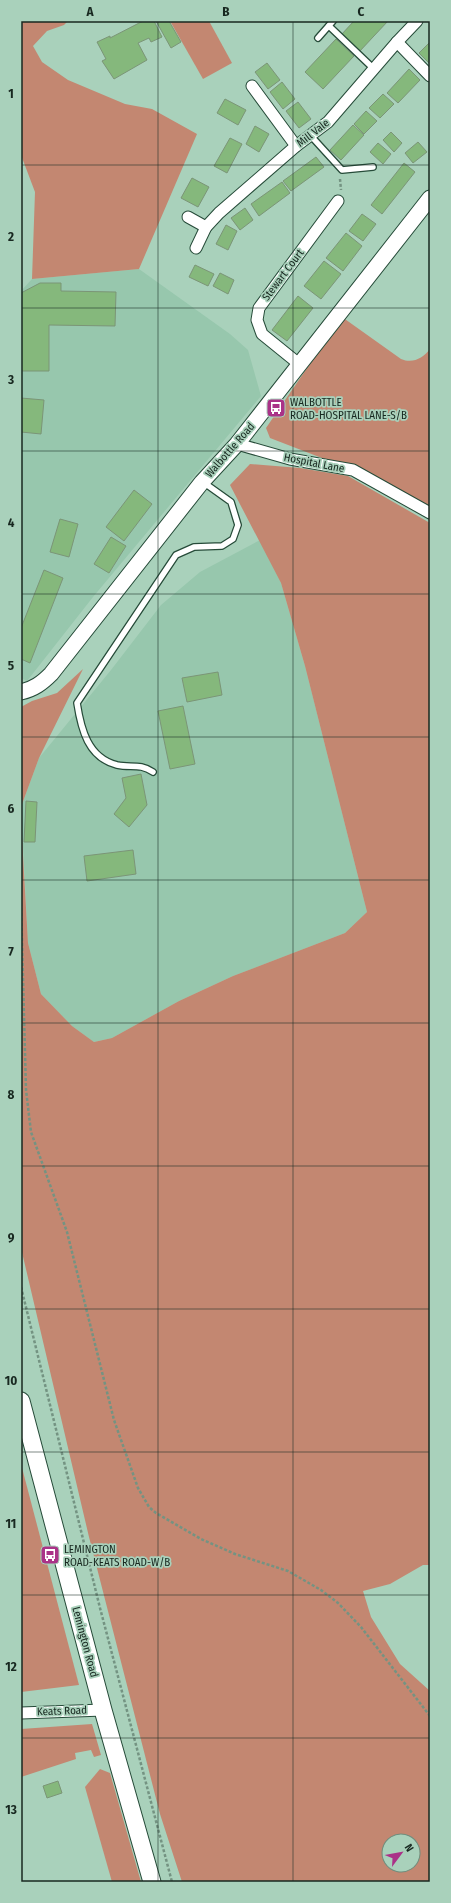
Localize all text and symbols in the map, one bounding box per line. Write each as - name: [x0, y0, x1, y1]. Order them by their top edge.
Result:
- text: A: [85, 4, 94, 19]
- text: B: [222, 4, 230, 19]
- text: C: [358, 4, 365, 19]
- text: 1: [8, 86, 14, 101]
- street label: Mill Vale: [294, 116, 332, 150]
- text: 2: [7, 229, 14, 244]
- street label: Stewart Court: [259, 246, 307, 303]
- text: 3: [7, 372, 14, 387]
- place label: WALBOTTLE ROAD-HOSPITAL LANE-S/B: [290, 396, 407, 422]
- bus stop icon: WALBOTTLE ROAD-HOSPITAL LANE-S/B: [265, 397, 287, 419]
- street label: Walbottle Road: [203, 420, 257, 480]
- street label: Hospital Lane: [283, 451, 345, 475]
- text: 4: [8, 515, 15, 530]
- text: 5: [8, 658, 14, 673]
- text: 6: [8, 801, 15, 816]
- text: 7: [8, 944, 14, 959]
- text: 8: [8, 1087, 15, 1102]
- text: 9: [8, 1230, 15, 1245]
- text: 10: [5, 1373, 17, 1388]
- text: 11: [6, 1516, 16, 1531]
- place label: LEMINGTON ROAD-KEATS ROAD-W/B: [64, 1543, 170, 1569]
- bus stop icon: LEMINGTON ROAD-KEATS ROAD-W/B: [39, 1544, 61, 1566]
- street label: Lemington Road: [69, 1605, 101, 1679]
- text: 12: [5, 1659, 17, 1674]
- street label: Keats Road: [37, 1704, 87, 1718]
- text: 13: [5, 1802, 17, 1817]
- north arrow: [381, 1833, 421, 1873]
- text: N: [402, 1842, 416, 1854]

